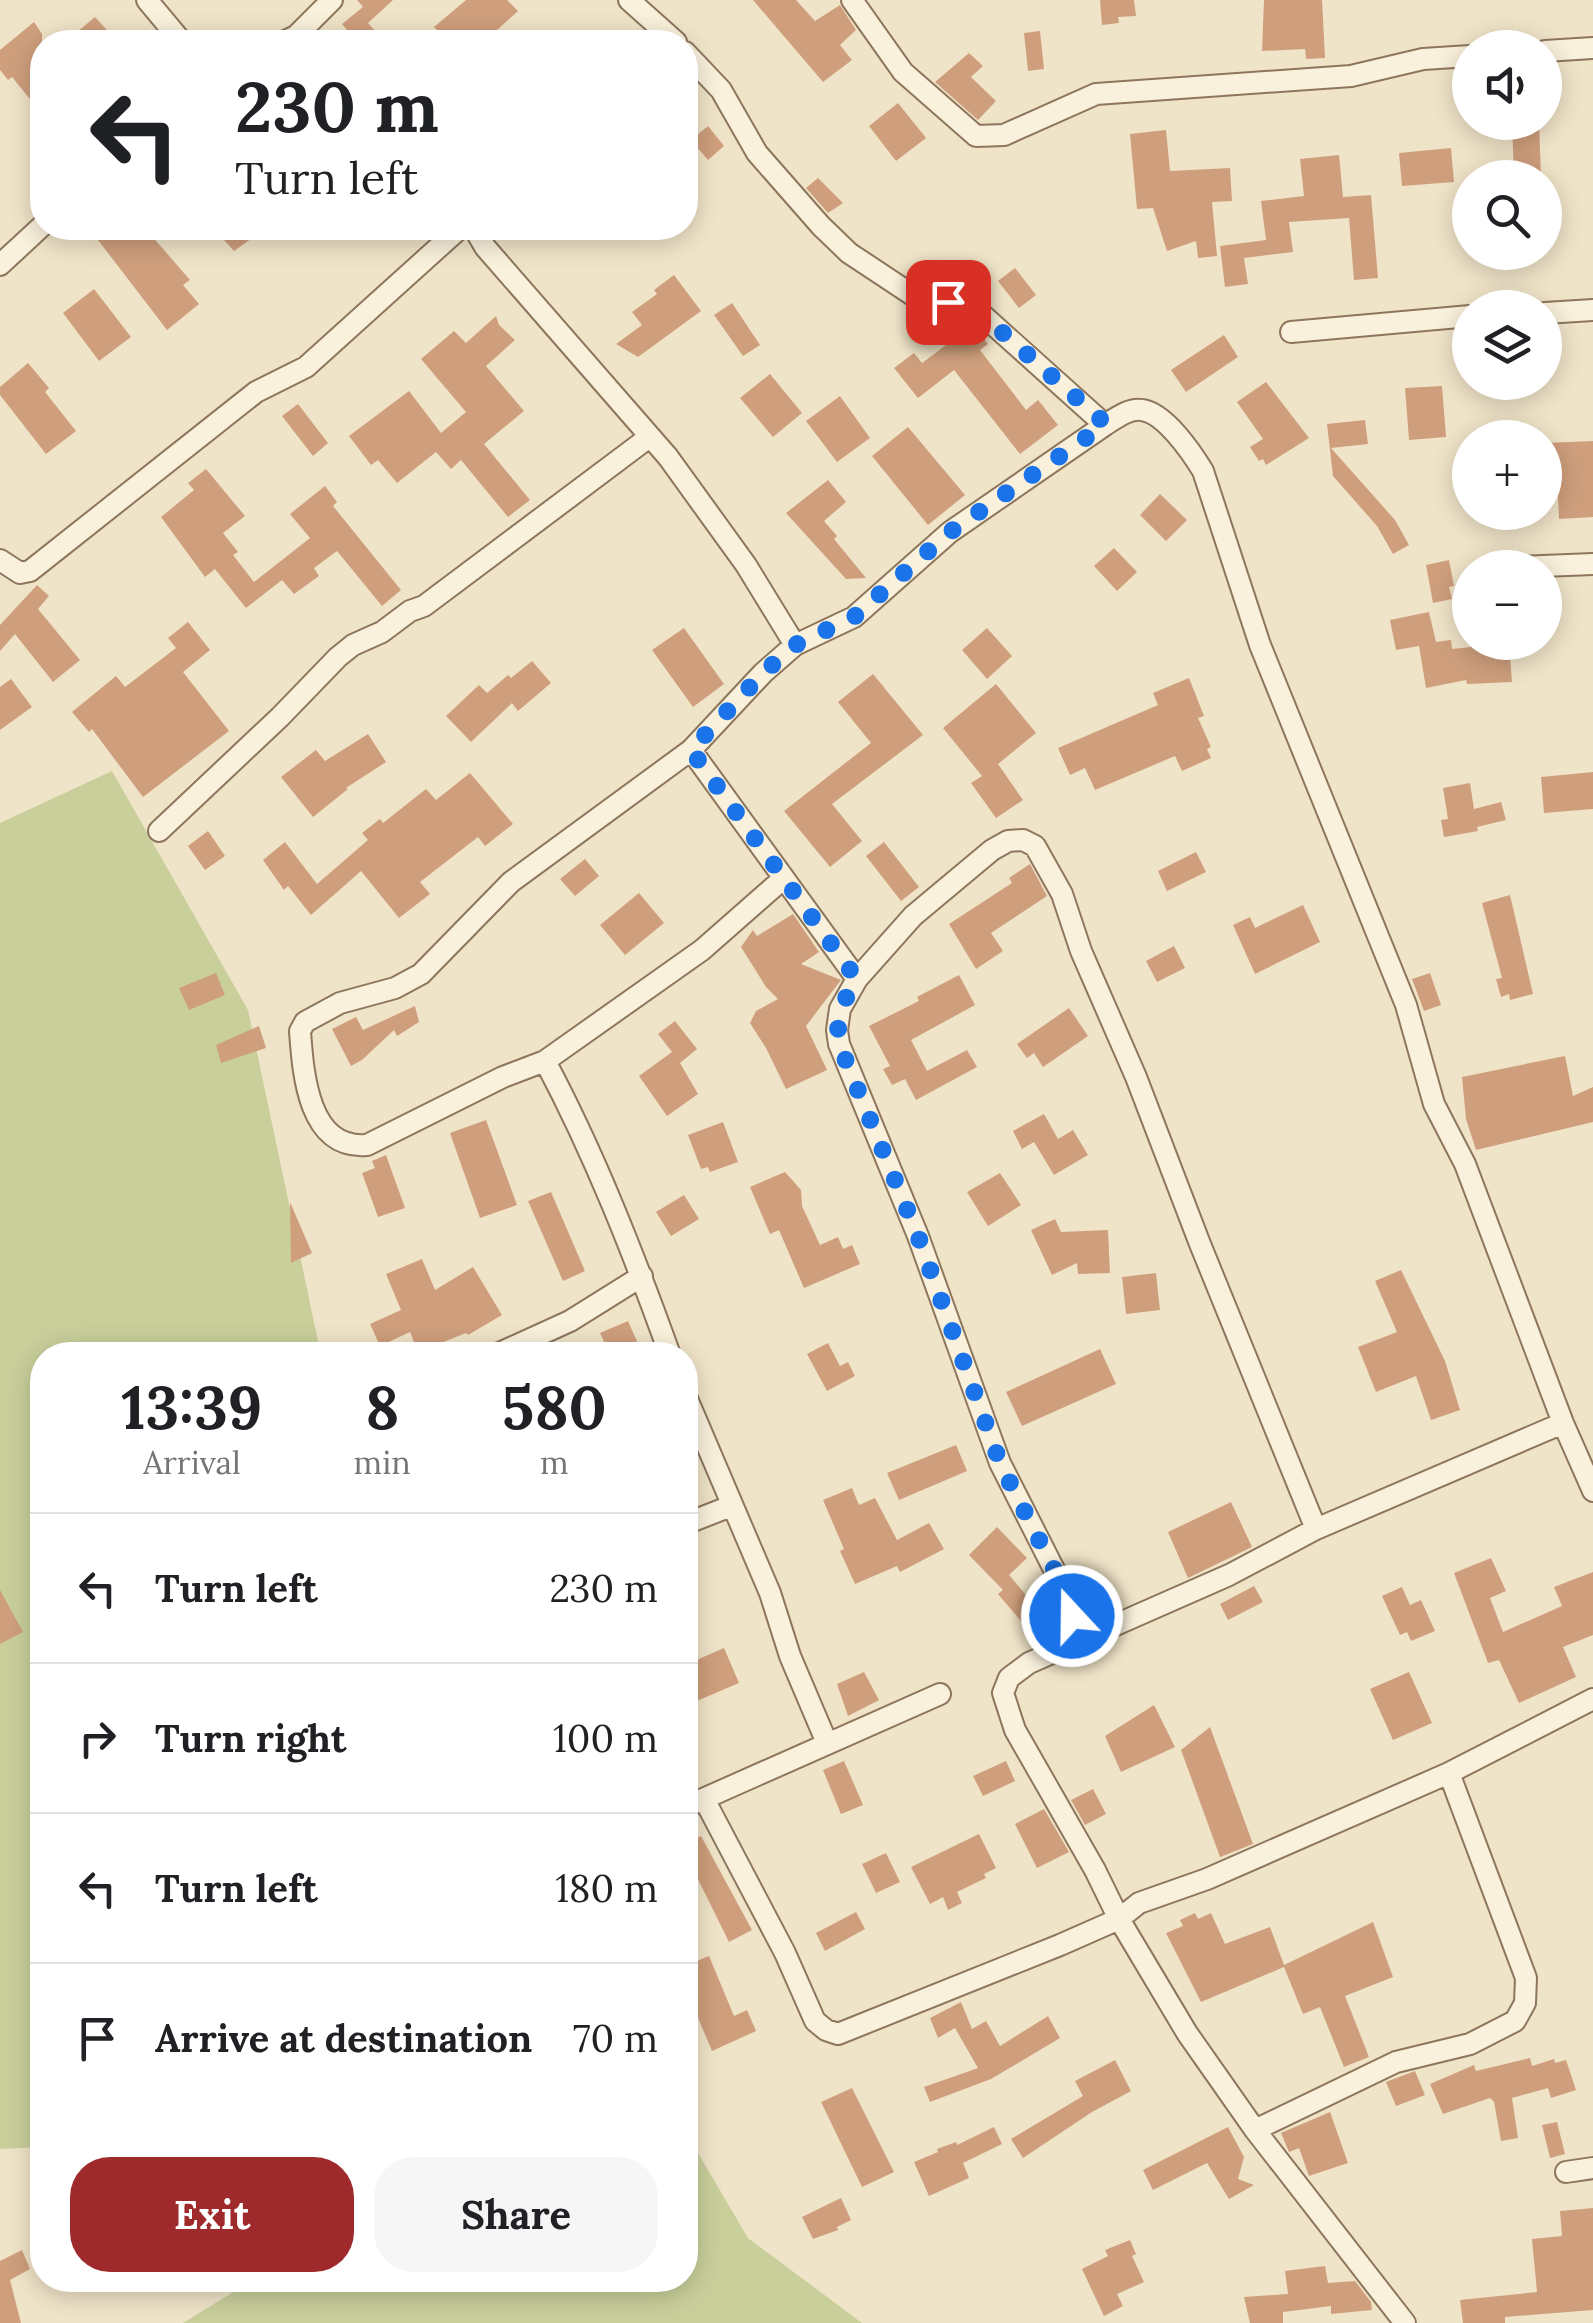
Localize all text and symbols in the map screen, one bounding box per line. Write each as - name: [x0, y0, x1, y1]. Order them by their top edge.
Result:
- map controls: [1452, 30, 1562, 660]
- button: sound: [1452, 30, 1562, 140]
- text: 230 m: [235, 62, 439, 151]
- icon: left: [70, 70, 200, 200]
- text: Turn left: [235, 149, 418, 206]
- button: search: [1452, 160, 1562, 270]
- pin: [906, 260, 991, 345]
- icon: arrive: [921, 275, 976, 330]
- button: layers: [1452, 290, 1562, 400]
- button: +: [1452, 420, 1562, 530]
- button: −: [1452, 550, 1562, 660]
- text: 13:39: [121, 1369, 262, 1445]
- text: 8: [365, 1369, 399, 1445]
- text: 580: [502, 1369, 607, 1445]
- text: Arrival: [143, 1442, 241, 1483]
- text: min: [354, 1442, 411, 1483]
- text: m: [540, 1442, 569, 1483]
- icon: left: [70, 1561, 125, 1616]
- text: Turn left: [155, 1564, 318, 1612]
- text: 230 m: [549, 1564, 658, 1612]
- position arrow: [1020, 1564, 1124, 1668]
- icon: right: [70, 1711, 125, 1766]
- text: Turn right: [155, 1714, 346, 1762]
- text: 100 m: [553, 1714, 658, 1762]
- icon: left: [70, 1861, 125, 1916]
- text: Turn left: [155, 1864, 318, 1912]
- text: 180 m: [555, 1864, 658, 1912]
- icon: arrive: [70, 2011, 125, 2066]
- text: Arrive at destination: [155, 2014, 532, 2062]
- text: 70 m: [573, 2014, 658, 2062]
- button: Exit: [70, 2157, 354, 2272]
- button: Share: [374, 2157, 658, 2272]

